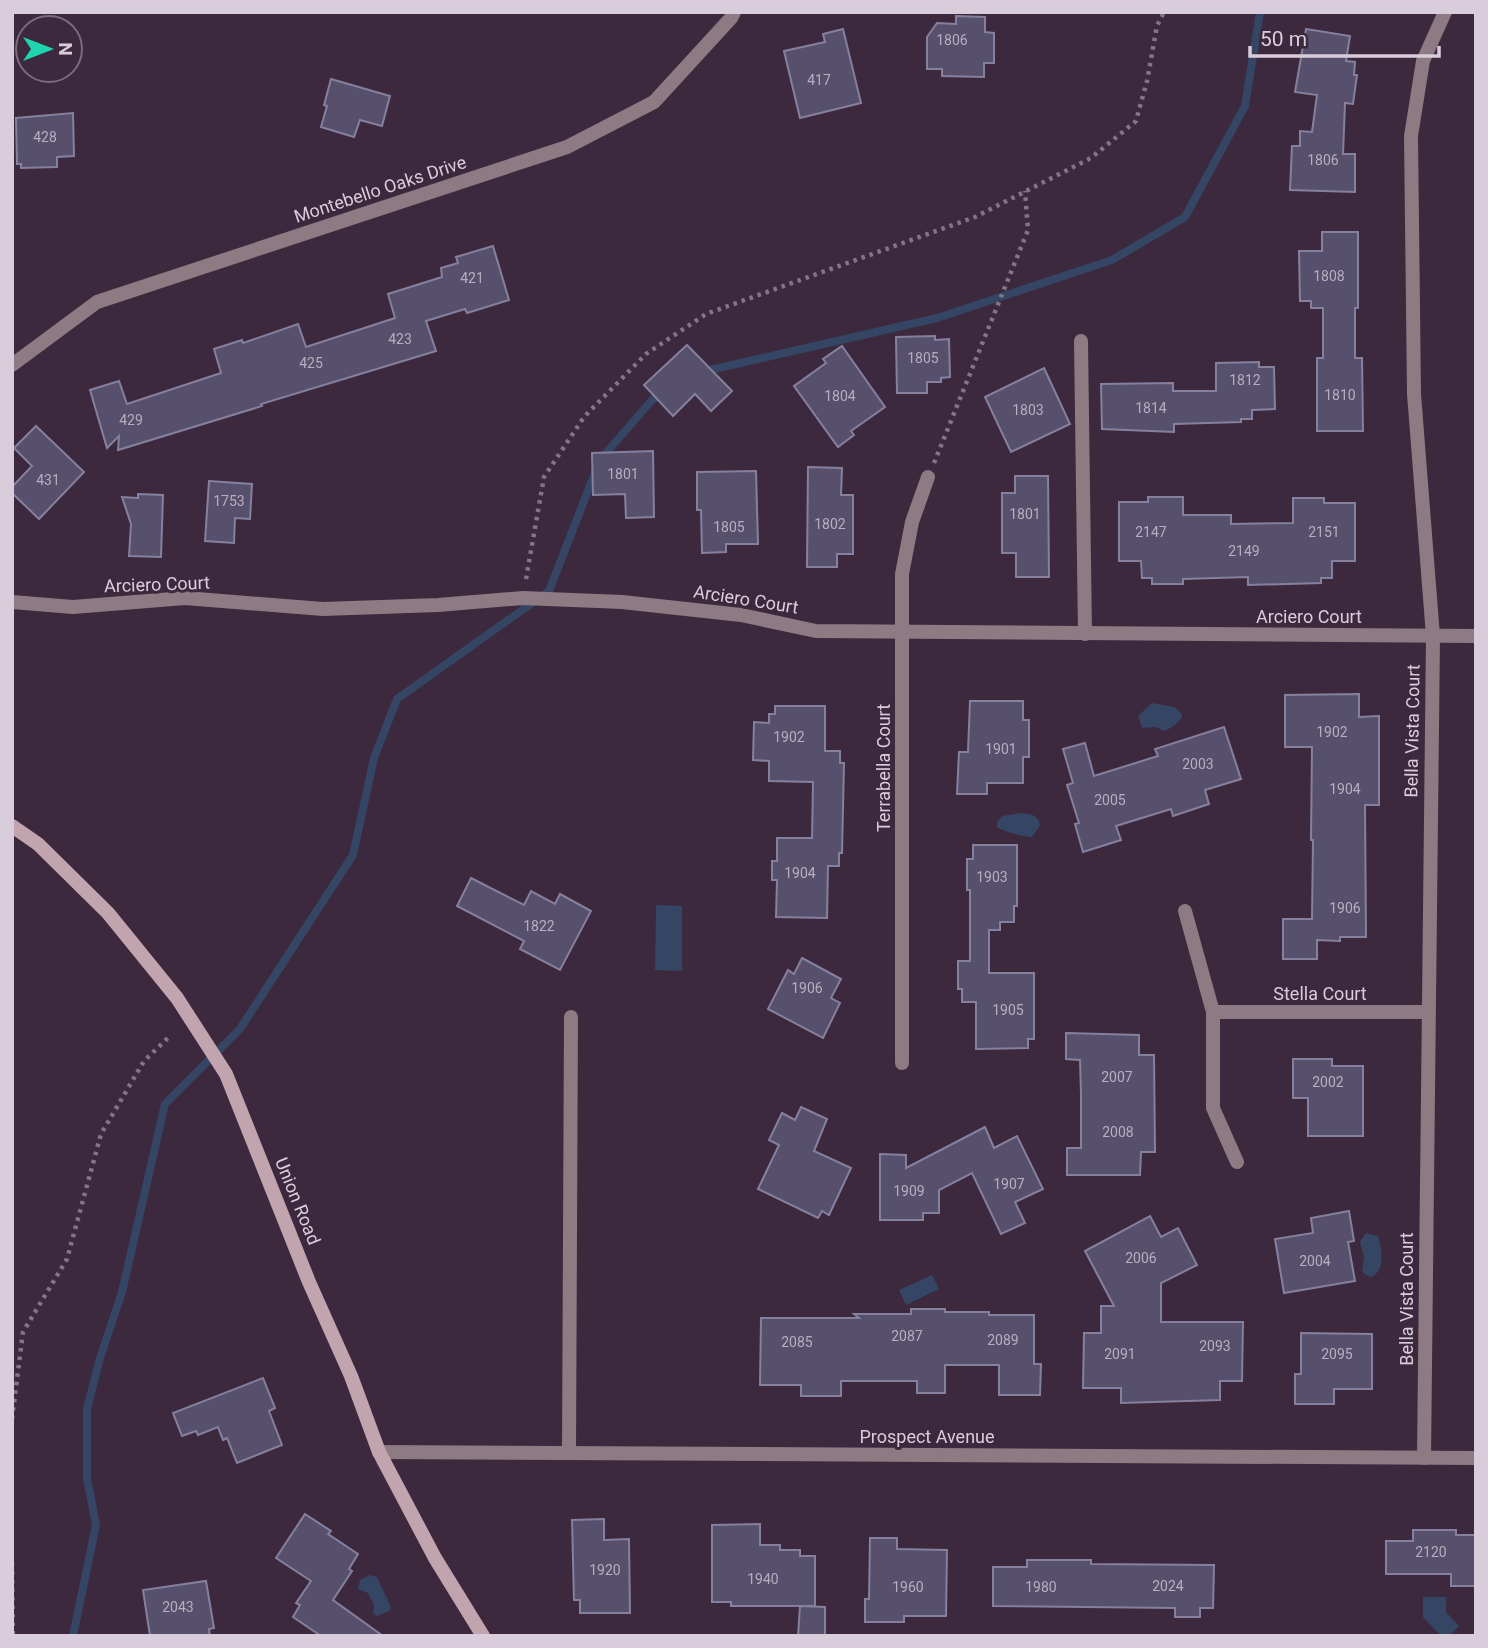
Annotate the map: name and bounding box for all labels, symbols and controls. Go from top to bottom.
north arrow [14,14,84,84]
scale bar [1250,14,1439,58]
text: 50 m [1260,27,1307,51]
house number: 1806 [936,32,968,48]
text: N [54,42,77,56]
house number: 417 [807,72,831,88]
house number: 428 [33,129,57,145]
street label: Montebello Oaks Drive [291,151,469,227]
house number: 1806 [1307,152,1339,168]
house number: 1808 [1313,268,1345,284]
house number: 421 [460,270,484,286]
house number: 423 [388,331,412,347]
house number: 1805 [907,350,939,366]
house number: 425 [299,355,323,371]
house number: 1812 [1229,372,1261,388]
house number: 1810 [1324,387,1356,403]
house number: 1804 [824,388,856,404]
house number: 1814 [1135,400,1167,416]
house number: 1803 [1012,402,1044,418]
house number: 429 [119,412,143,428]
house number: 1801 [607,466,639,482]
house number: 431 [36,472,60,488]
house number: 1753 [213,493,245,509]
house number: 1801 [1009,506,1041,522]
house number: 1802 [814,516,846,532]
house number: 1805 [713,519,745,535]
house number: 2147 [1135,524,1167,540]
house number: 2151 [1308,524,1340,540]
house number: 2149 [1228,543,1260,559]
street label: Arciero Court [104,572,210,596]
street label: Arciero Court [692,580,800,618]
street label: Arciero Court [1256,606,1362,627]
street label: Bella Vista Court [1400,664,1424,798]
street label: Terrabella Court [873,704,894,832]
house number: 1902 [1316,724,1348,740]
house number: 1902 [773,729,805,745]
house number: 1901 [985,741,1017,757]
house number: 2003 [1182,756,1214,772]
house number: 1904 [1329,781,1361,797]
house number: 2005 [1094,792,1126,808]
house number: 1904 [784,865,816,881]
house number: 1903 [976,869,1008,885]
house number: 1906 [1329,900,1361,916]
house number: 1822 [523,918,555,934]
house number: 1906 [791,980,823,996]
street label: Stella Court [1273,983,1367,1004]
house number: 1905 [992,1002,1024,1018]
house number: 2007 [1101,1069,1133,1085]
house number: 2002 [1312,1074,1344,1090]
house number: 2008 [1102,1124,1134,1140]
street label: Union Road [271,1154,325,1248]
house number: 1907 [993,1176,1025,1192]
house number: 1909 [893,1183,925,1199]
street label: Bella Vista Court [1396,1232,1417,1366]
house number: 2006 [1125,1250,1157,1266]
house number: 2004 [1299,1253,1331,1269]
house number: 2087 [891,1328,923,1344]
house number: 2089 [987,1332,1019,1348]
house number: 2085 [781,1334,813,1350]
house number: 2093 [1199,1338,1231,1354]
house number: 2091 [1104,1346,1136,1362]
house number: 2095 [1321,1346,1353,1362]
street label: Prospect Avenue [859,1426,995,1447]
house number: 2120 [1415,1544,1447,1560]
house number: 1920 [589,1562,621,1578]
house number: 1940 [747,1571,779,1587]
house number: 2024 [1152,1578,1184,1594]
house number: 1960 [892,1579,924,1595]
house number: 1980 [1025,1579,1057,1595]
house number: 2043 [162,1599,194,1615]

